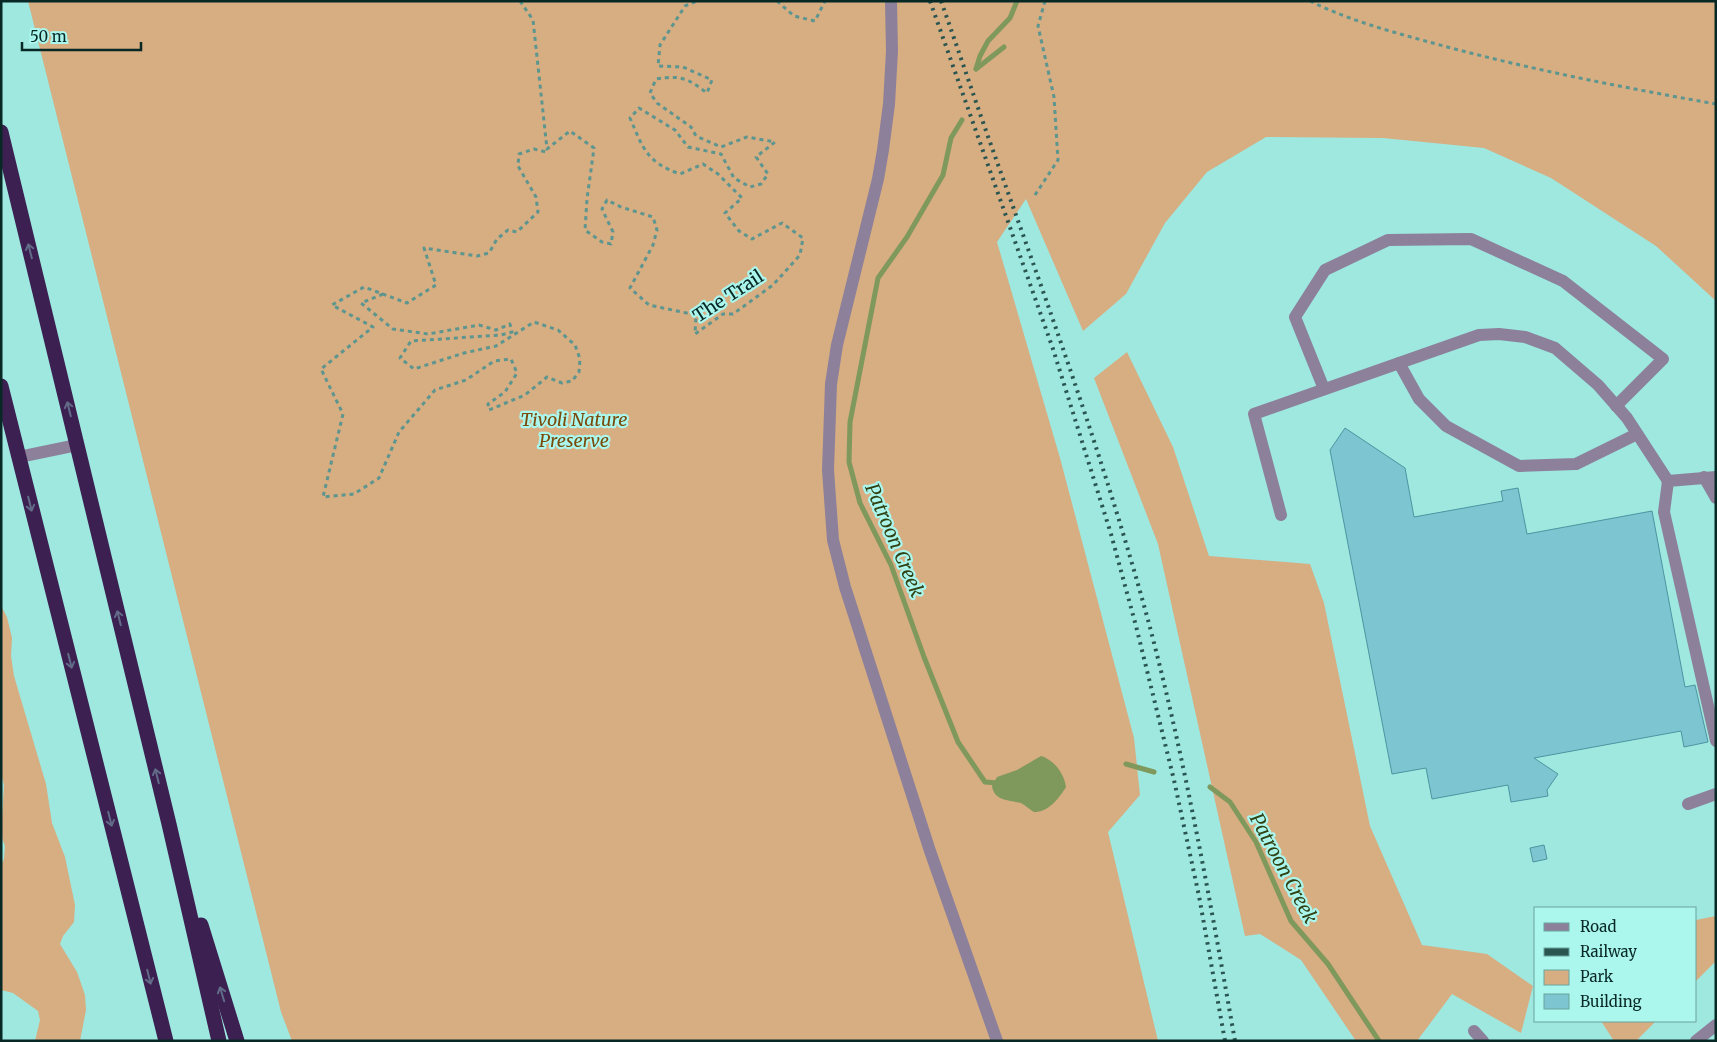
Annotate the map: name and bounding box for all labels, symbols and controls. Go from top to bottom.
scale bar [22,20,141,52]
text: 50 m [30,27,67,46]
one-way arrow [25,244,34,260]
street label: The Trail [688,264,768,327]
one-way arrow [64,402,73,418]
park label: Tivoli Nature Preserve [521,408,627,452]
water label: Patroon Creek [860,480,930,601]
one-way arrow [26,495,36,511]
one-way arrow [114,611,123,627]
one-way arrow [66,653,75,669]
one-way arrow [152,769,161,785]
water label: Patroon Creek [1245,809,1323,928]
one-way arrow [106,811,115,827]
legend [1534,907,1697,1022]
text: Road [1580,917,1616,936]
text: Railway [1580,942,1637,961]
text: Park [1580,967,1614,986]
one-way arrow [145,968,154,984]
one-way arrow [217,987,227,1003]
text: Building [1580,992,1642,1011]

